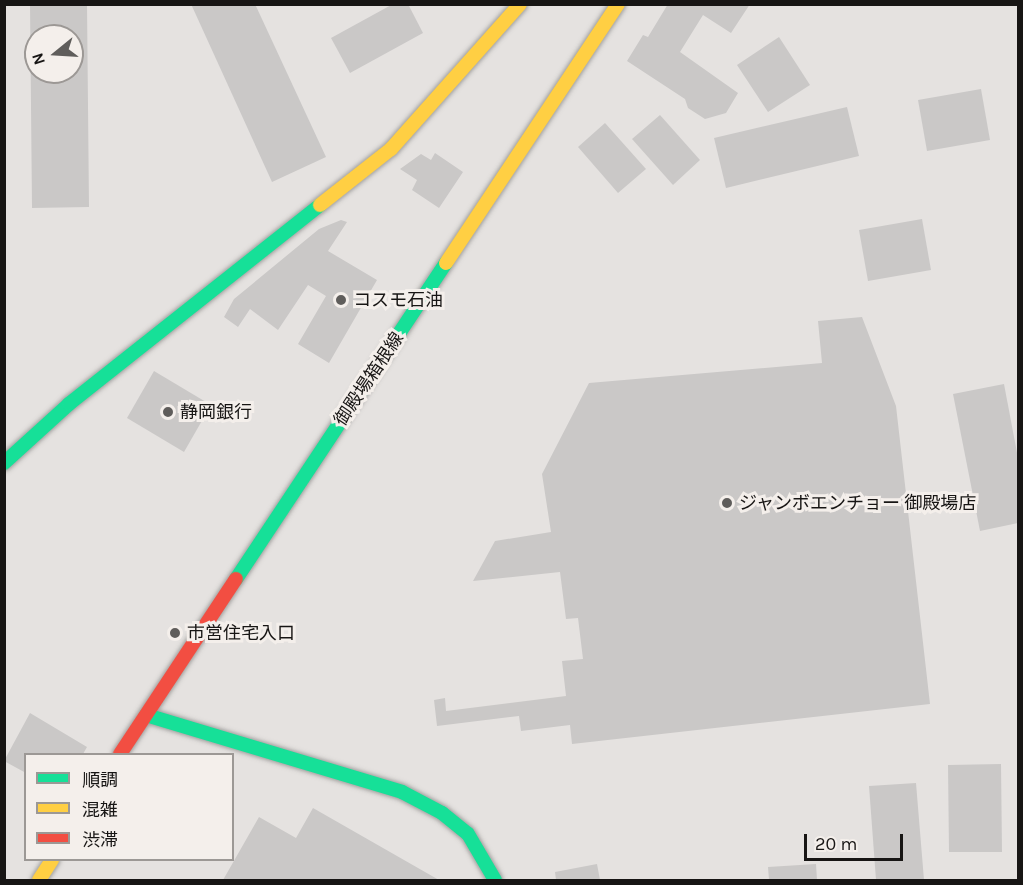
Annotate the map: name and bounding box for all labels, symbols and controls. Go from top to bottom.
north arrow [24,24,84,84]
text: N [28,51,49,68]
place label: コスモ石油 [353,289,443,311]
marker: コスモ石油 [334,293,348,307]
street label: 御殿場箱根線 [330,328,408,430]
place label: 静岡銀行 [180,401,252,423]
marker: 静岡銀行 [161,405,175,419]
place label: ジャンボエンチョー 御殿場店 [739,492,977,514]
marker: ジャンボエンチョー 御殿場店 [720,496,734,510]
place label: 市営住宅入口 [187,622,295,644]
marker: 市営住宅入口 [168,626,182,640]
legend [24,753,234,861]
text: 順調 [82,769,118,791]
text: 混雑 [82,799,118,821]
scale bar [807,822,906,860]
text: 渋滞 [82,829,118,851]
text: 20 m [815,833,857,855]

